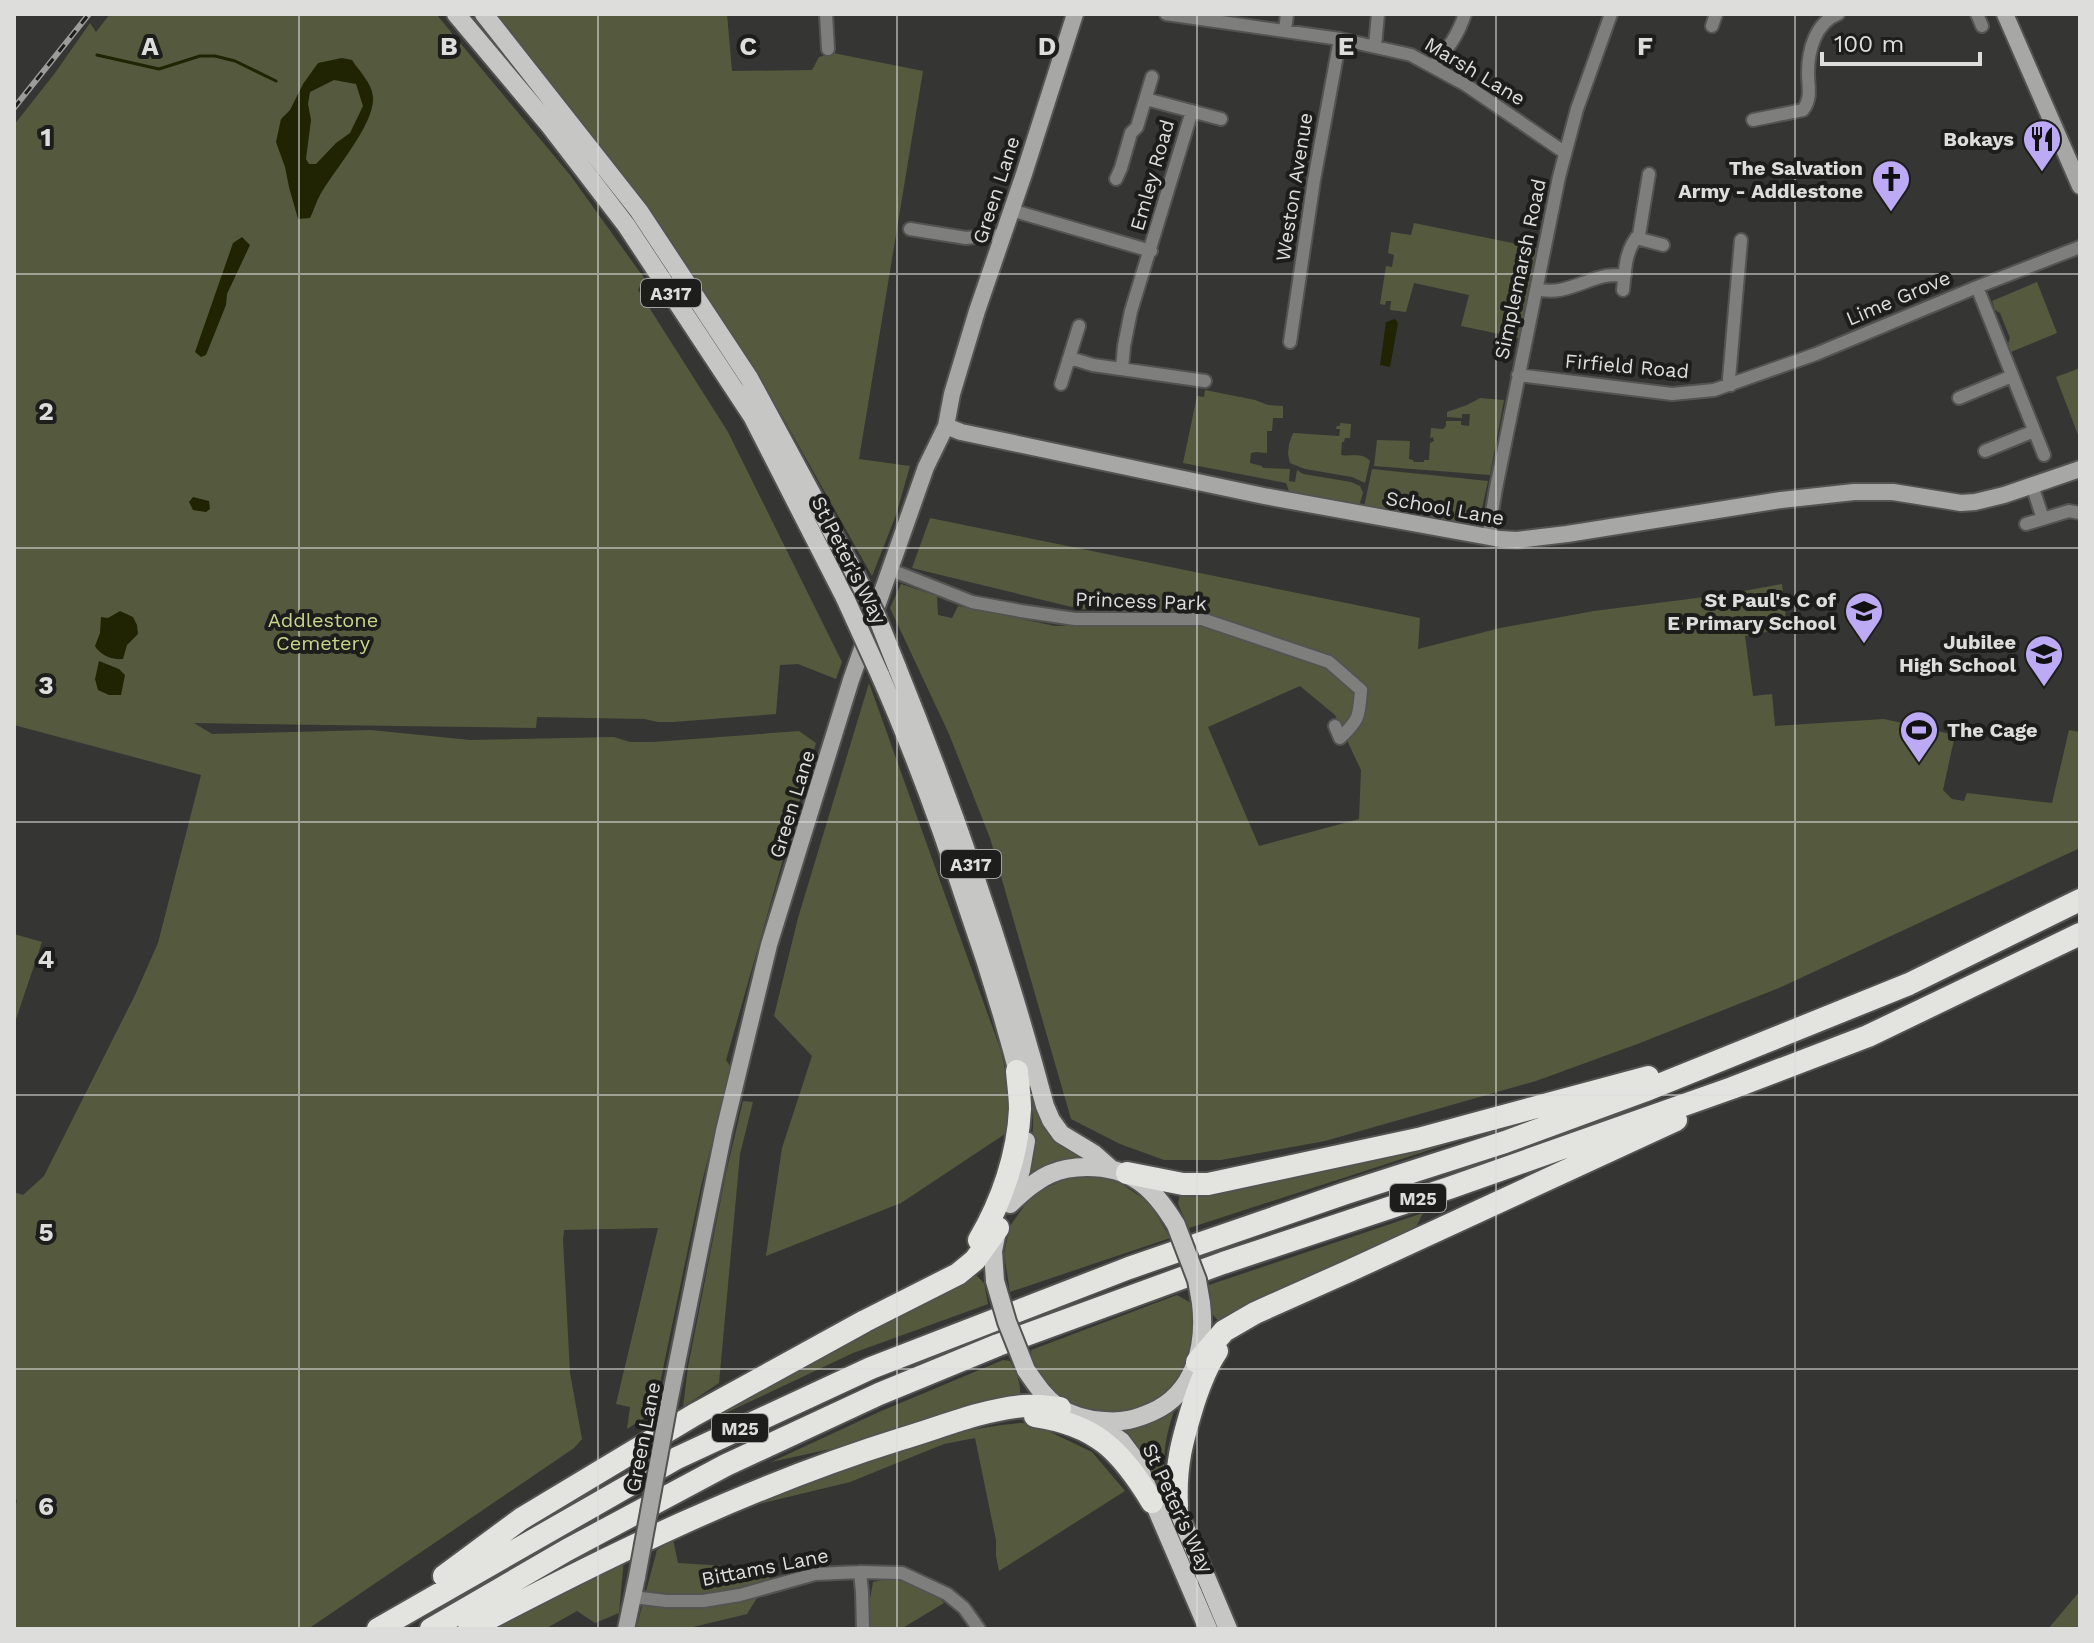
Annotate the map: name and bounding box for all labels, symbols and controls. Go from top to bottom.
scale bar [1822,16,1980,66]
text: 100 m [1834,30,1904,58]
text: A [141,31,159,61]
text: B [440,31,458,61]
text: C [739,31,757,61]
text: D [1038,31,1056,61]
text: E [1338,31,1354,61]
text: F [1637,31,1653,61]
street label: Marsh Lane [1420,32,1530,110]
street label: Weston Avenue [1270,111,1318,263]
street label: Emley Road [1125,117,1179,233]
restaurant icon: Bokays [2021,118,2063,173]
text: 1 [40,122,52,152]
place label: Bokays [1943,127,2014,151]
street label: Green Lane [967,133,1025,247]
place label: The Salvation Army - Addlestone [1678,156,1863,203]
church icon: The Salvation Army - Addlestone [1870,158,1912,213]
street label: Simplemarsh Road [1489,177,1551,361]
street label: Lime Grove [1842,265,1954,331]
road number: A317 [641,279,701,307]
street label: Firfield Road [1564,349,1690,383]
text: 2 [38,396,54,426]
street label: School Lane [1384,486,1506,530]
street label: St Peter's Way [806,492,892,628]
street label: Princess Park [1075,587,1207,615]
place label: St Paul's C of E Primary School [1667,588,1837,635]
school or university icon: St Paul's C of E Primary School [1843,590,1885,645]
park label: Addlestone Cemetery [268,608,378,655]
place label: Jubilee High School [1899,630,2016,677]
school or university icon: Jubilee High School [2023,633,2065,688]
text: 3 [38,670,54,700]
sports icon: The Cage [1898,709,1940,764]
place label: The Cage [1947,718,2038,742]
street label: Green Lane [764,747,820,861]
road number: A317 [941,850,1001,878]
text: 4 [38,944,55,974]
road number: M25 [1390,1184,1446,1212]
text: 5 [38,1217,54,1247]
street label: Green Lane [621,1380,665,1494]
road number: M25 [712,1414,768,1442]
street label: St Peter's Way [1138,1439,1219,1577]
text: 6 [38,1491,54,1521]
street label: Bittams Lane [699,1543,831,1591]

